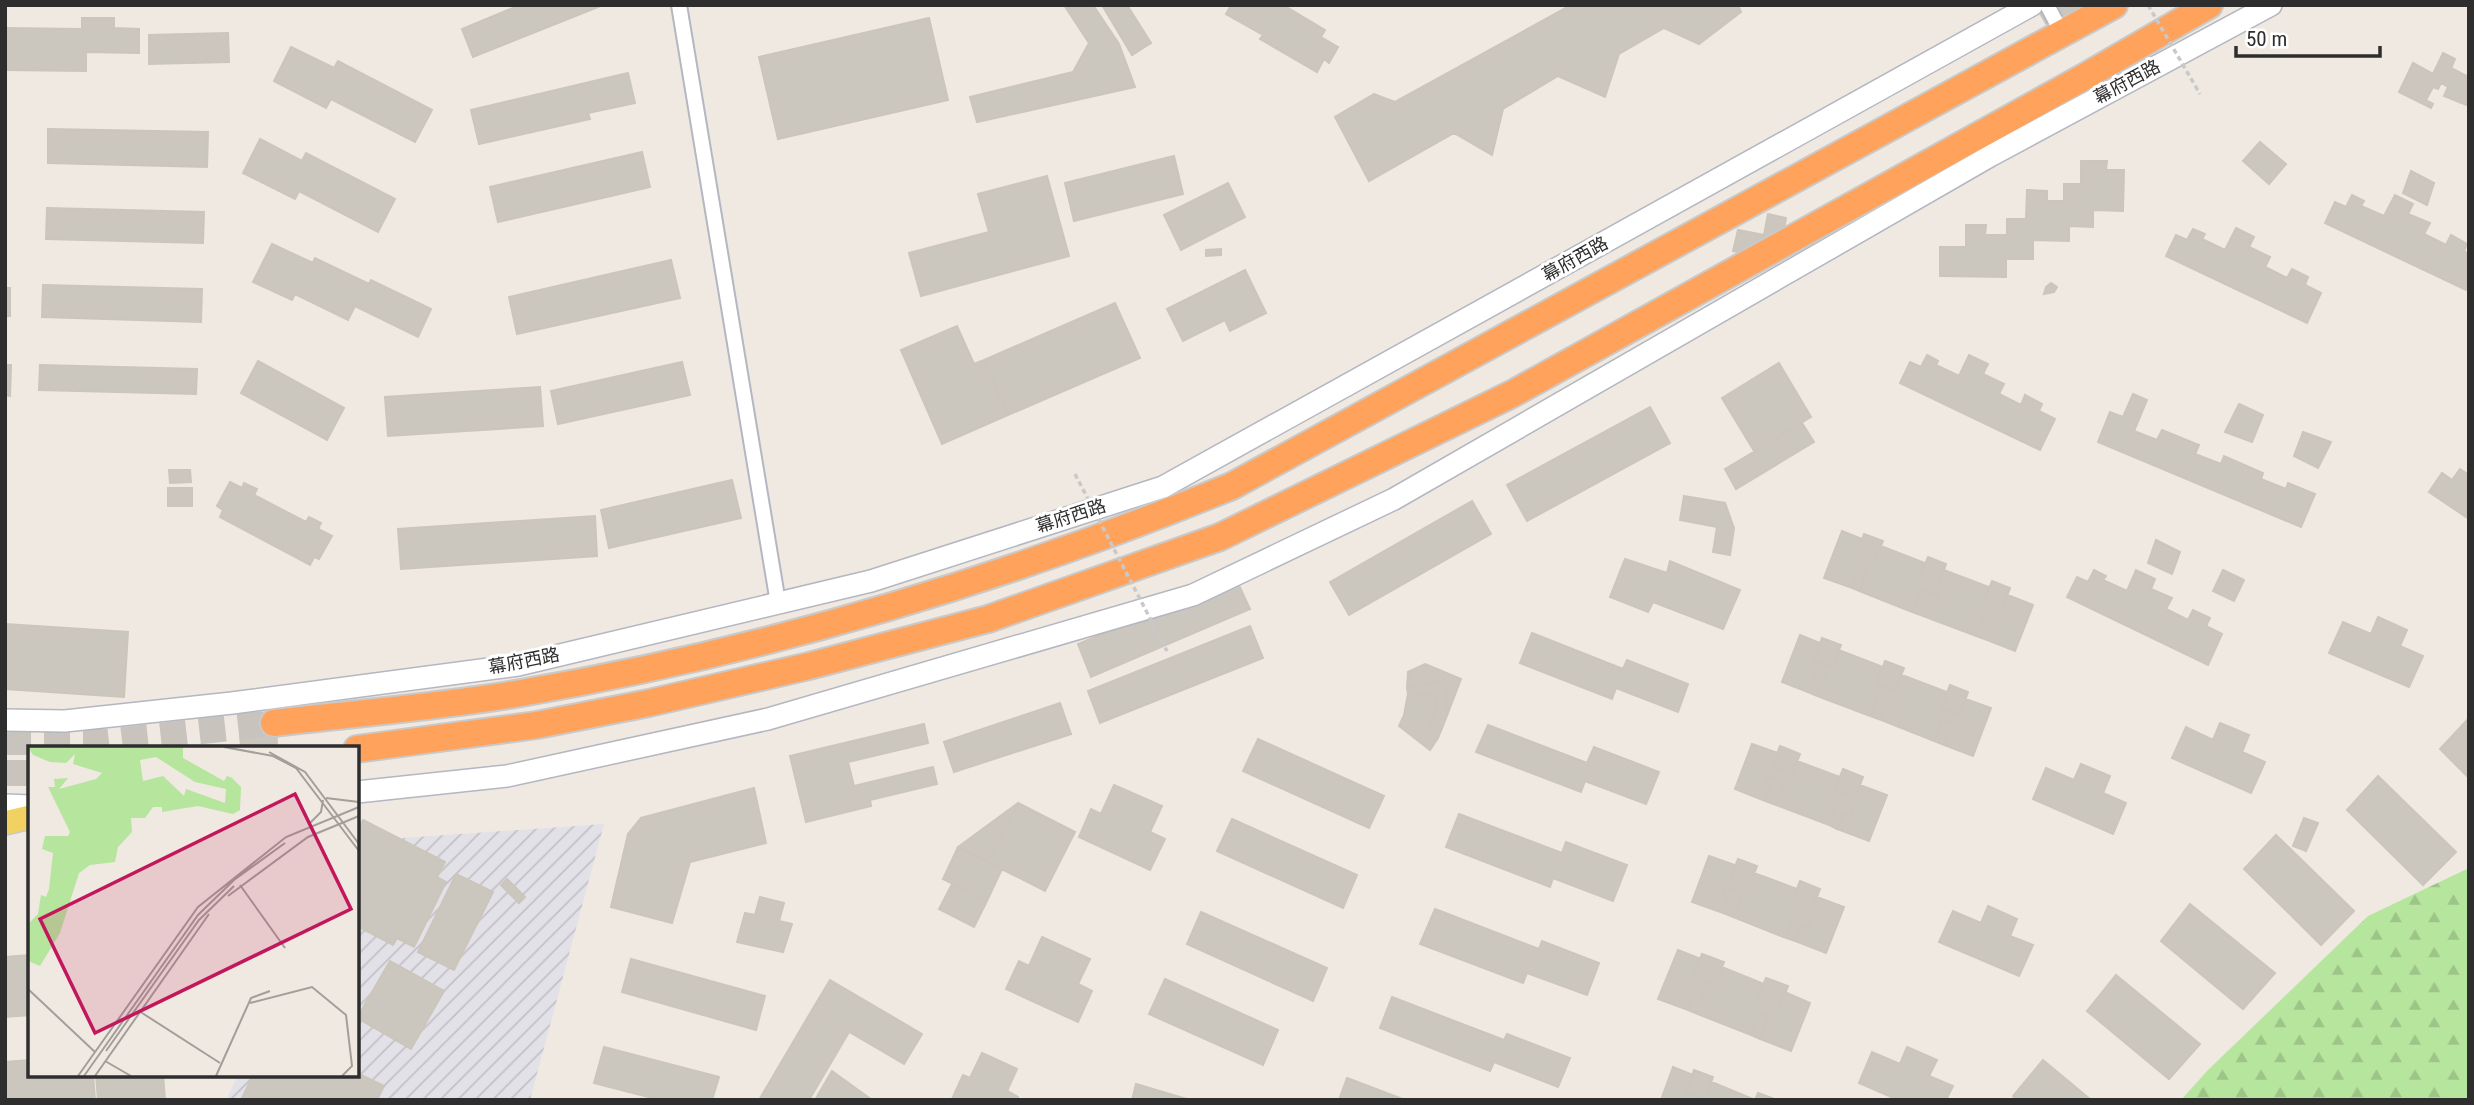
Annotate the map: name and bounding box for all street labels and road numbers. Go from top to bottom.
street label: 幕府西路 [2090,55,2163,108]
street label: 幕府西路 [1538,232,1611,285]
street label: 幕府西路 [1033,494,1108,537]
street label: 幕府西路 [487,643,561,678]

